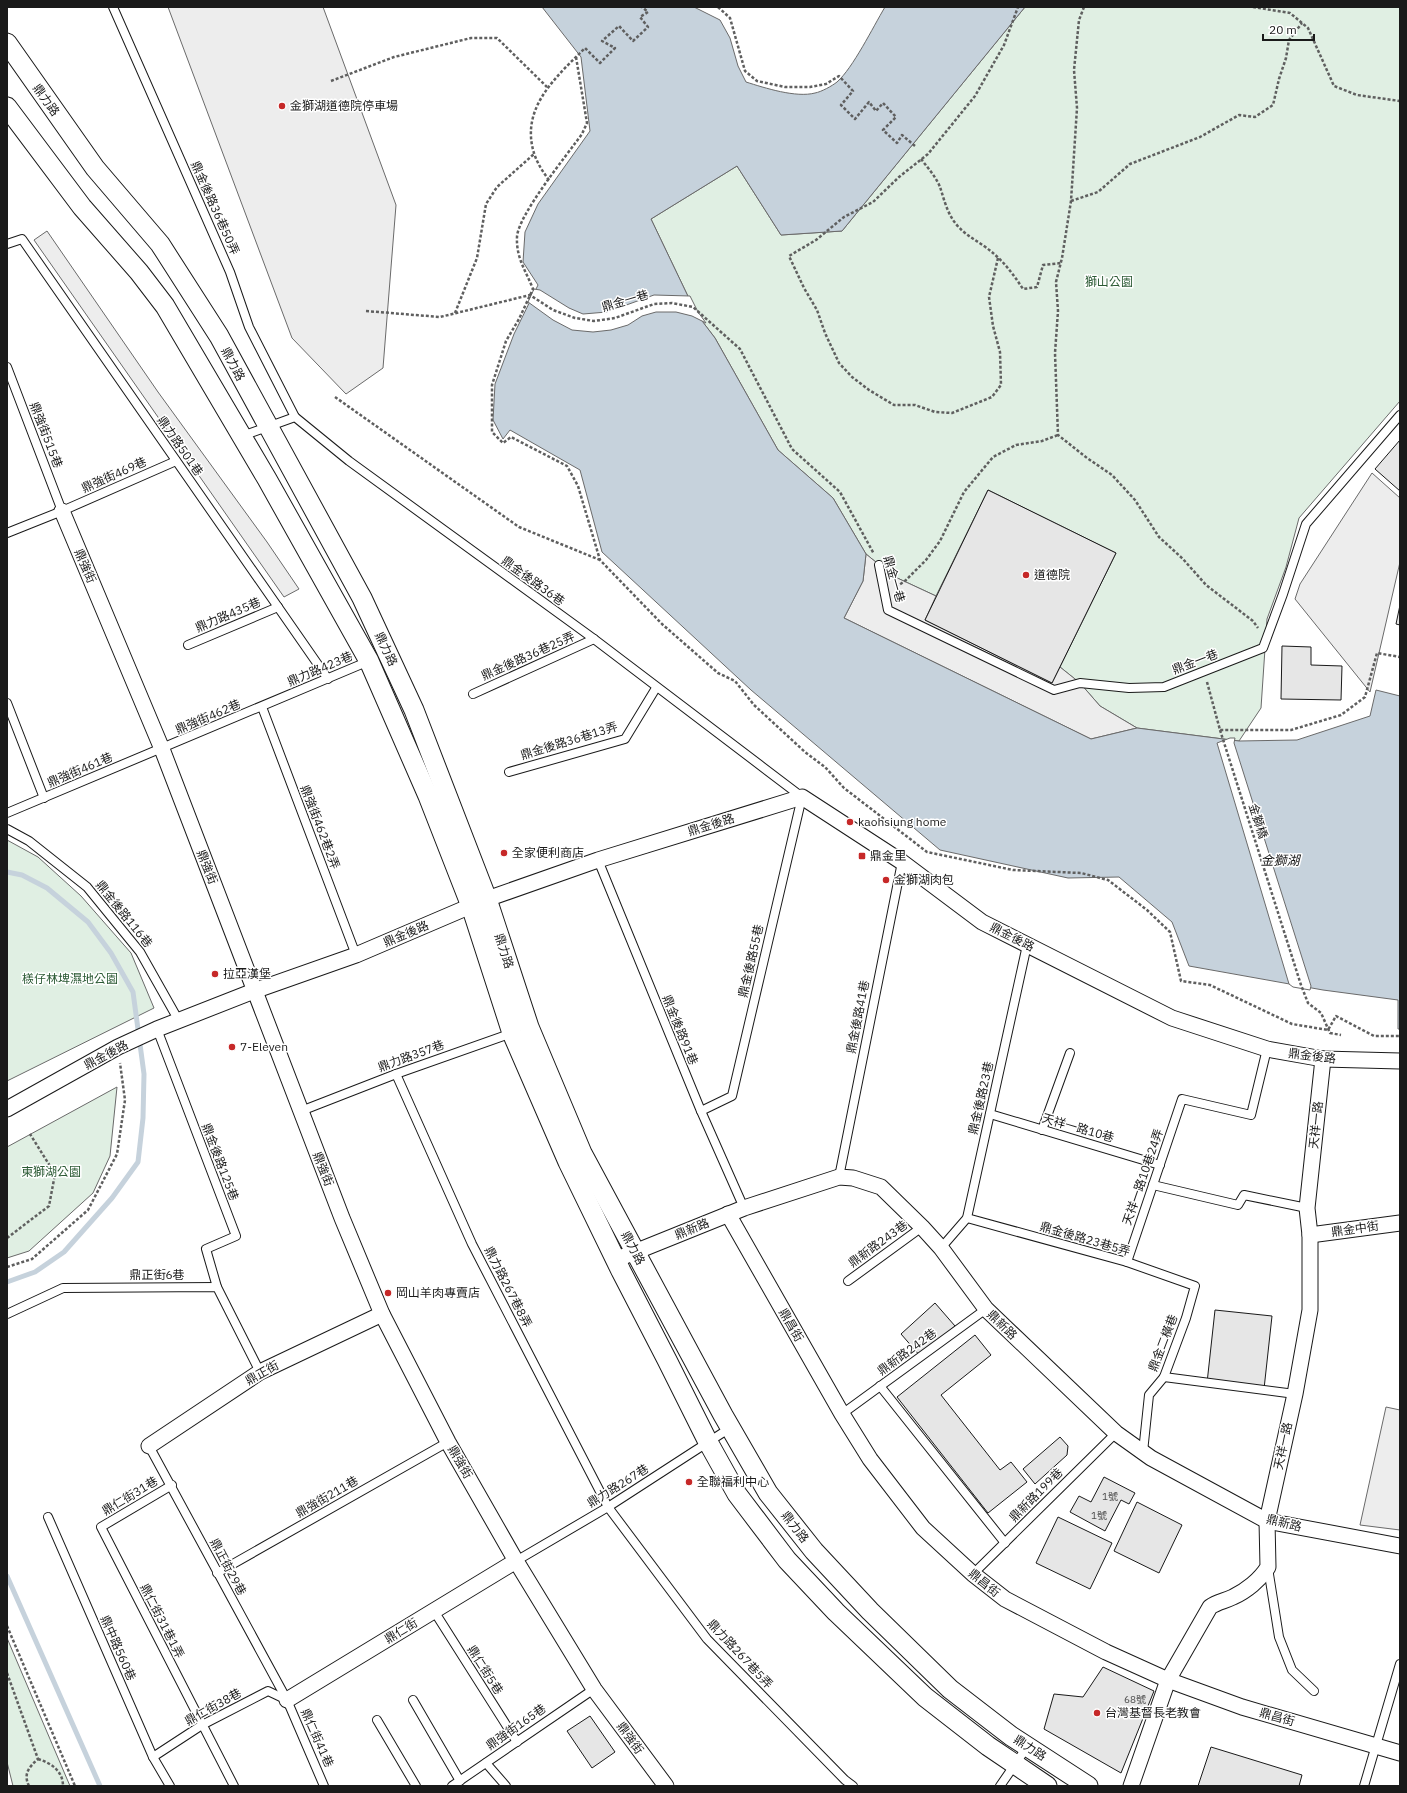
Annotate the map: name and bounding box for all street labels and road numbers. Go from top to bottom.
street label: 鼎力路 [30,81,63,119]
street label: 鼎金後路36巷50弄 [188,159,243,257]
street label: 鼎金一巷 [600,287,650,314]
street label: 鼎力路 [218,344,249,383]
street label: 鼎強街515巷 [27,400,66,470]
street label: 鼎力路501巷 [154,413,207,479]
street label: 鼎強街469巷 [79,454,149,496]
street label: 鼎強街 [72,546,99,585]
street label: 鼎金後路36巷 [499,553,568,609]
street label: 鼎金一巷 [881,554,908,604]
street label: 鼎力路435巷 [193,594,263,635]
street label: 鼎金後路36巷25弄 [479,628,577,683]
street label: 鼎力路 [372,629,401,668]
street label: 鼎金一巷 [1170,646,1220,677]
street label: 鼎力路423巷 [285,648,355,689]
street label: 鼎強街462巷 [173,696,243,737]
street label: 鼎金後路36巷13弄 [518,719,619,762]
street label: 鼎強街461巷 [45,749,115,790]
street label: 鼎強街462巷2弄 [298,783,343,871]
street label: 金獅橋 [1246,801,1271,840]
street label: 鼎金後路 [686,810,736,839]
street label: 鼎強街 [194,847,221,886]
street label: 鼎金後路116巷 [93,877,156,950]
street label: 鼎金後路 [381,917,431,950]
street label: 鼎金後路 [987,919,1037,954]
street label: 鼎金後路55巷 [735,923,766,999]
street label: 鼎力路 [492,931,517,970]
street label: 鼎金後路41巷 [843,979,872,1055]
street label: 鼎金後路91巷 [660,993,701,1067]
street label: 鼎金後路 [81,1037,130,1072]
street label: 鼎力路357巷 [376,1037,446,1074]
street label: 鼎金後路 [1287,1045,1337,1066]
street label: 鼎金後路23巷 [965,1060,996,1136]
street label: 天祥一路 [1306,1100,1325,1150]
street label: 天祥一路10巷 [1040,1110,1116,1145]
street label: 鼎金後路125巷 [199,1121,242,1203]
street label: 天祥一路10巷24弄 [1119,1127,1166,1227]
street label: 鼎強街 [310,1149,337,1188]
street label: 鼎新路 [672,1215,711,1242]
street label: 鼎新路243巷 [845,1217,910,1270]
street label: 鼎金後路23巷5弄 [1038,1218,1132,1259]
street label: 鼎金中街 [1330,1218,1380,1239]
street label: 鼎力路 [618,1228,649,1267]
street label: 鼎力路267巷8弄 [482,1244,535,1330]
street label: 鼎正街6巷 [129,1267,185,1282]
street label: 鼎昌街 [776,1305,807,1344]
street label: 鼎新路 [984,1307,1021,1343]
street label: 鼎金二橫巷 [1145,1312,1180,1374]
street label: 鼎新路242巷 [874,1325,939,1378]
street label: 鼎正街 [242,1357,281,1388]
street label: 天祥一路 [1270,1421,1295,1471]
street label: 鼎強街 [445,1442,476,1481]
street label: 鼎力路267巷 [584,1461,651,1510]
street label: 鼎新路199巷 [1006,1465,1066,1525]
street label: 鼎仁街31巷 [99,1473,160,1518]
street label: 鼎強街211巷 [293,1473,361,1520]
street label: 鼎力路 [778,1508,812,1545]
street label: 鼎新路 [1265,1511,1303,1534]
street label: 鼎正街29巷 [207,1536,250,1598]
street label: 鼎昌街 [966,1565,1003,1600]
street label: 鼎仁街31巷1弄 [137,1581,188,1661]
street label: 鼎中路560巷 [97,1613,139,1683]
street label: 鼎仁街 [381,1615,420,1646]
street label: 鼎力路267巷5弄 [705,1616,776,1691]
street label: 鼎仁街5巷 [464,1642,506,1697]
street label: 鼎仁街38巷 [182,1685,244,1728]
street label: 鼎強街165巷 [483,1700,549,1753]
street label: 鼎昌街 [1258,1704,1297,1729]
street label: 鼎仁街41巷 [298,1706,337,1769]
street label: 鼎強街 [614,1719,647,1757]
street label: 鼎力路 [1011,1731,1049,1764]

